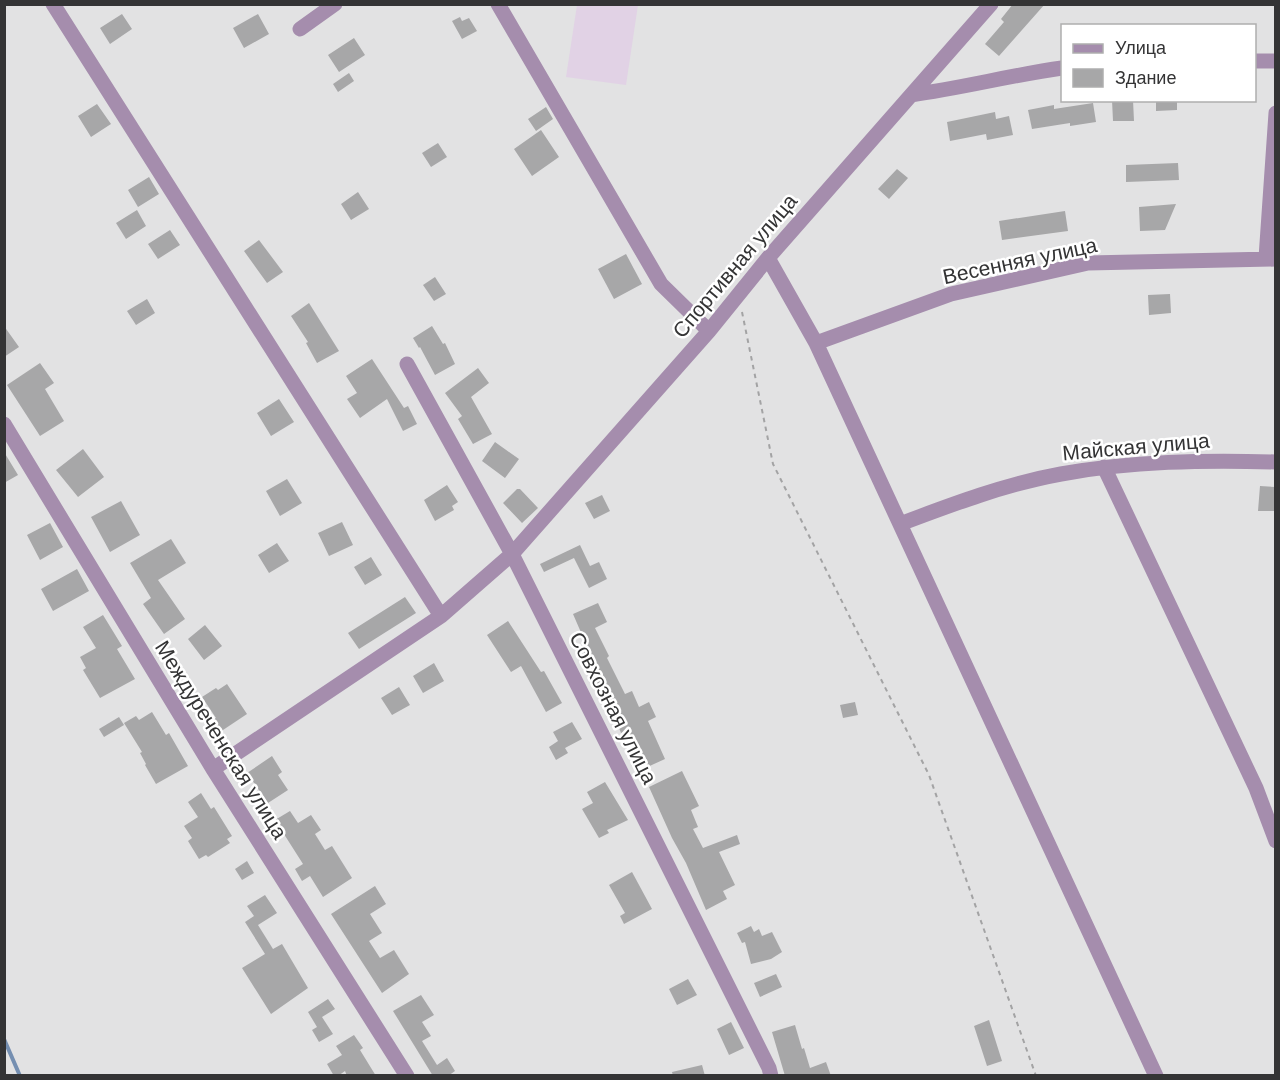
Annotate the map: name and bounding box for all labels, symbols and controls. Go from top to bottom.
legend [1061,24,1256,102]
text: Улица [1115,36,1167,60]
text: Здание [1115,66,1176,90]
street label: Спортивная улица [666,188,804,344]
street label: Весенняя улица [940,231,1100,291]
street label: Майская улица [1061,427,1211,467]
street label: Совхозная улица [563,627,664,789]
street label: Междуреченская улица [148,635,294,845]

